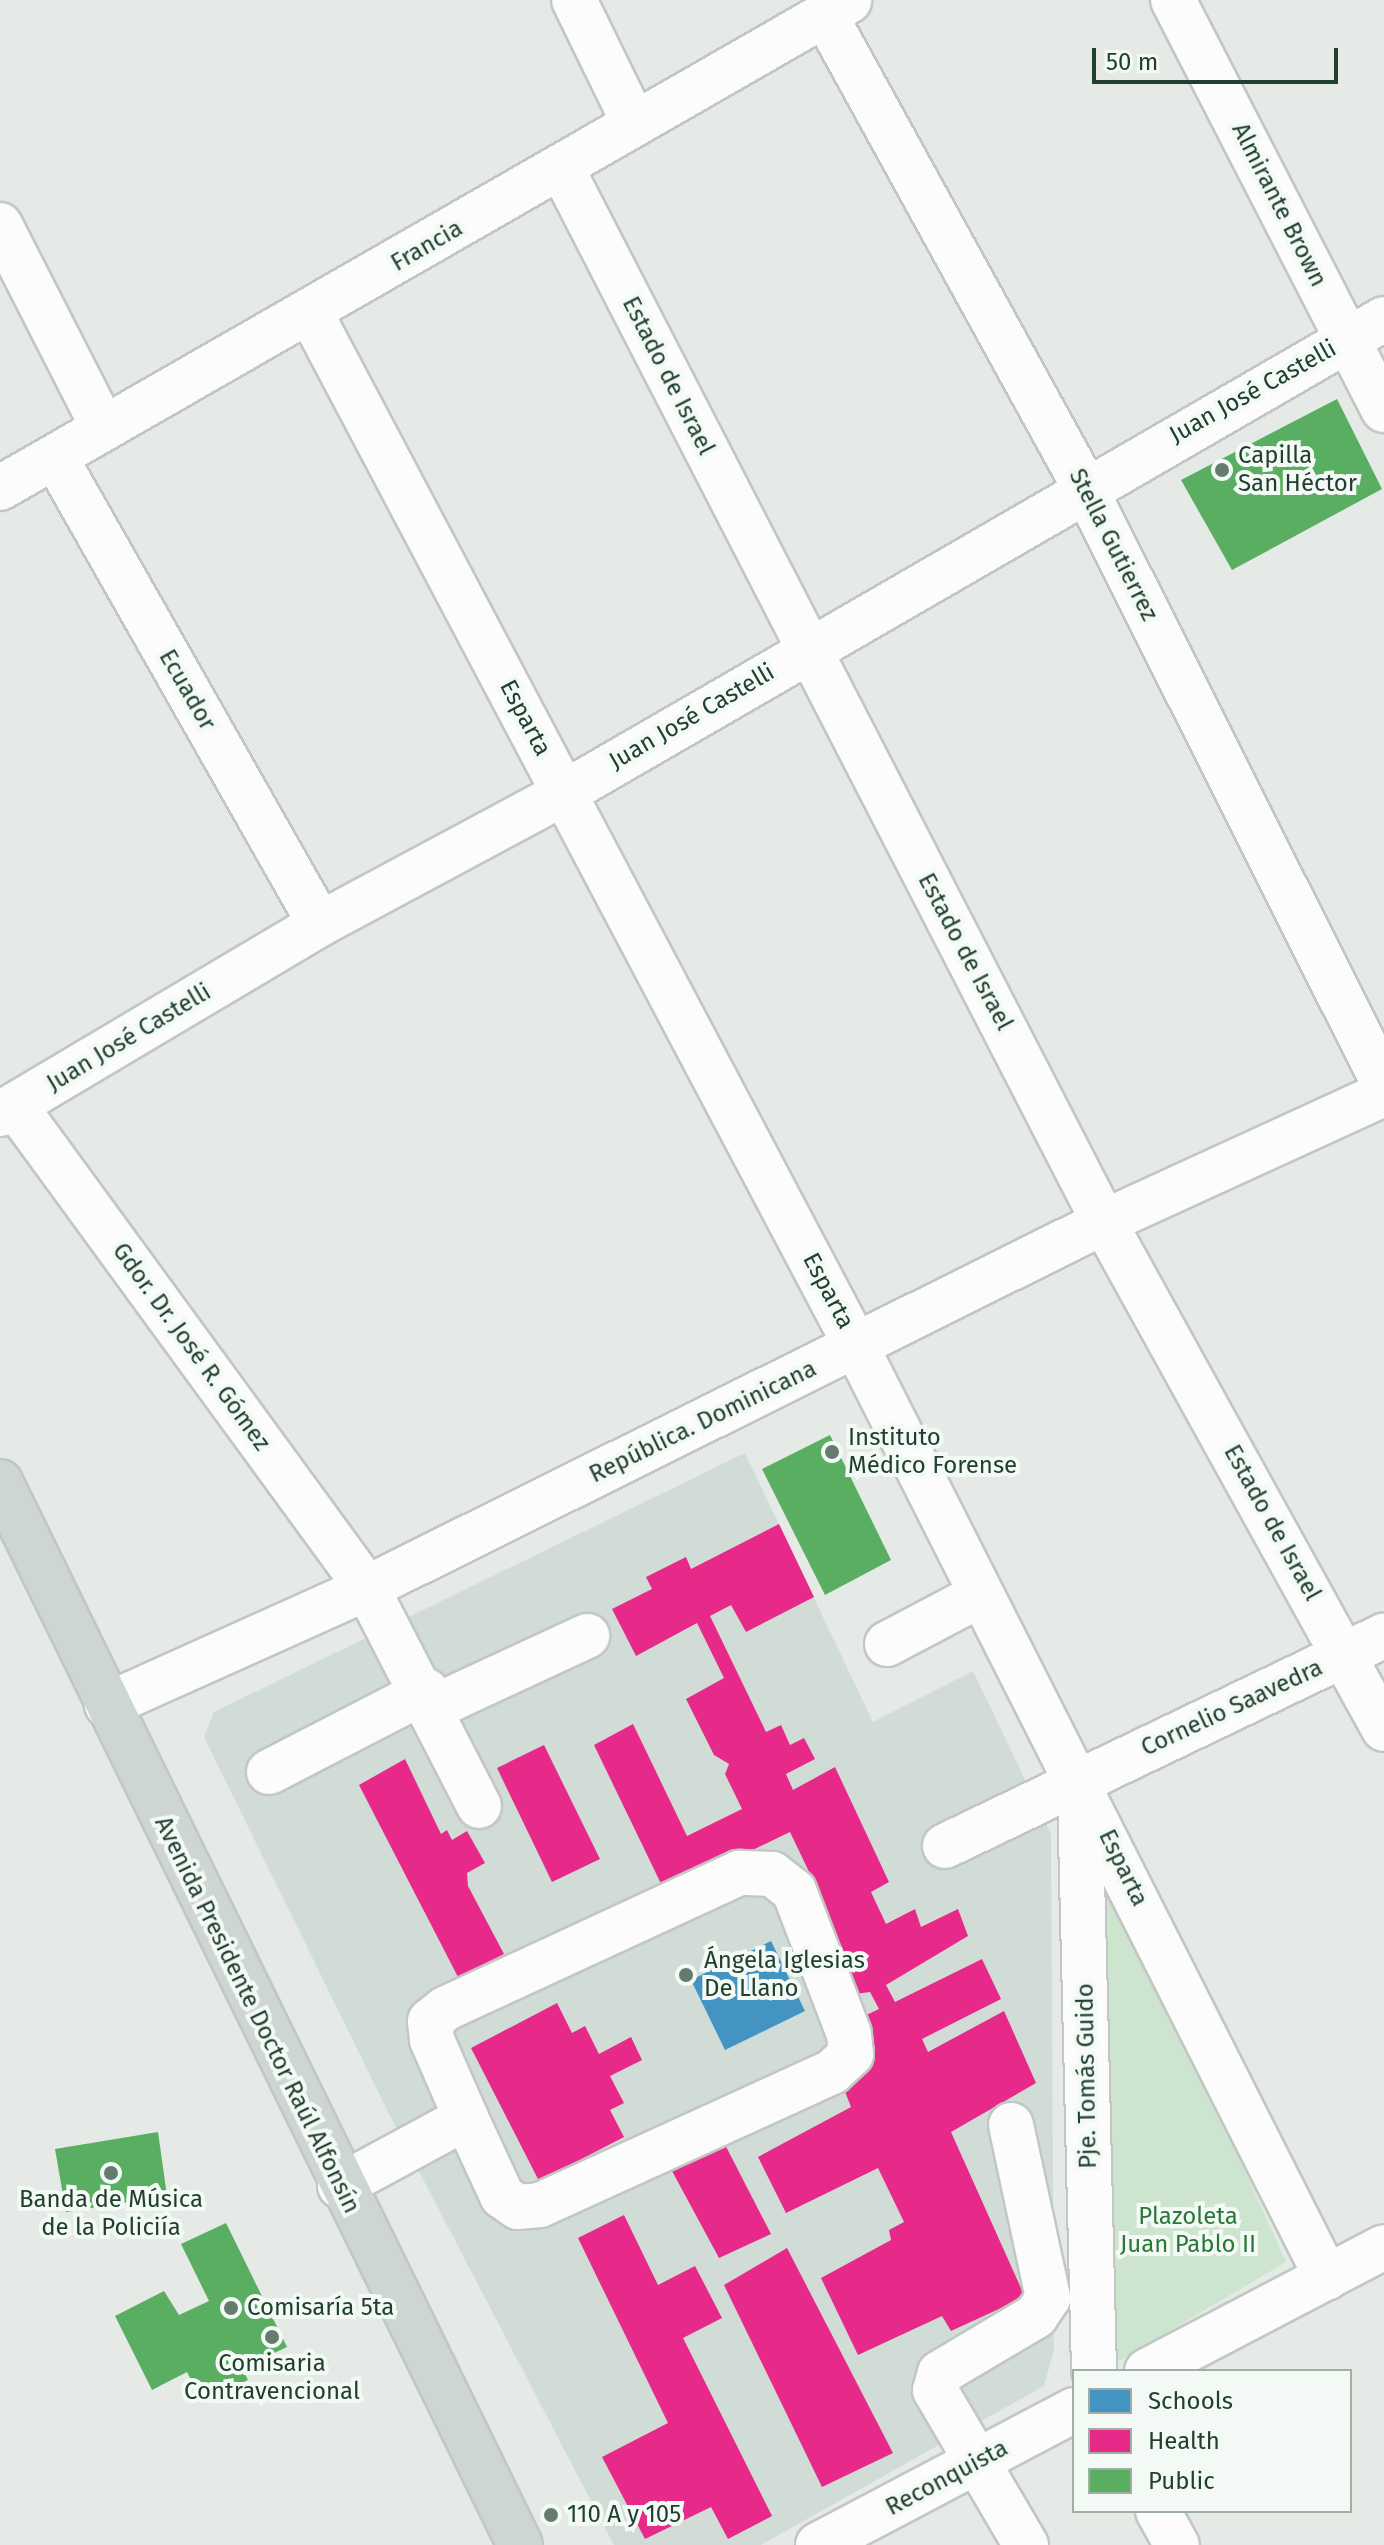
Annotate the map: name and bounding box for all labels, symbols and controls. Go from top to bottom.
scale bar [1096,32,1342,82]
text: 50 m [1106,48,1158,76]
street label: Almirante Brown [1225,118,1333,292]
street label: Francia [386,214,468,278]
street label: Estado de Israel [616,292,720,460]
street label: Juan José Castelli [1165,334,1341,450]
place label: Capilla San Héctor [1238,442,1357,498]
marker: Capilla San Héctor [1213,461,1231,479]
street label: Stella Gutierrez [1062,464,1164,626]
street label: Ecuador [152,645,222,735]
street label: Juan José Castelli [604,658,780,776]
street label: Esparta [493,675,557,761]
street label: Estado de Israel [911,868,1019,1036]
street label: Juan José Castelli [42,978,216,1098]
street label: Gdor. Dr. José R. Gómez [106,1238,276,1456]
street label: Esparta [796,1248,860,1334]
street label: República. Dominicana [585,1354,821,1490]
place label: Instituto Médico Forense [848,1424,1017,1480]
street label: Estado de Israel [1217,1440,1327,1606]
marker: Instituto Médico Forense [823,1443,841,1461]
street label: Cornelio Saavedra [1137,1653,1327,1763]
street label: Avenida Presidente Doctor Raúl Alfonsín [148,1812,366,2218]
street label: Esparta [1092,1825,1154,1911]
place label: Ángela Iglesias De Llano [704,1947,865,2003]
marker: Ángela Iglesias De Llano [675,1964,697,1986]
street label: Pje. Tomás Guido [1071,1983,1103,2169]
marker: Banda de Música de la Policiía [102,2164,120,2182]
place label: Banda de Música de la Policiía [19,2186,203,2242]
park label: Plazoleta Juan Pablo II [1120,2203,1256,2259]
place label: Comisaría 5ta [247,2294,394,2322]
marker: Comisaría 5ta [222,2299,240,2317]
marker: Comisaria Contravencional [263,2328,281,2346]
place label: Comisaria Contravencional [184,2350,360,2406]
legend [1072,2369,1352,2513]
text: Schools [1148,2387,1233,2415]
text: Health [1148,2427,1220,2455]
street label: Reconquista [881,2434,1013,2522]
text: Public [1148,2467,1215,2495]
place label: 110 A y 105 [567,2501,681,2529]
marker: 110 A y 105 [542,2506,560,2524]

